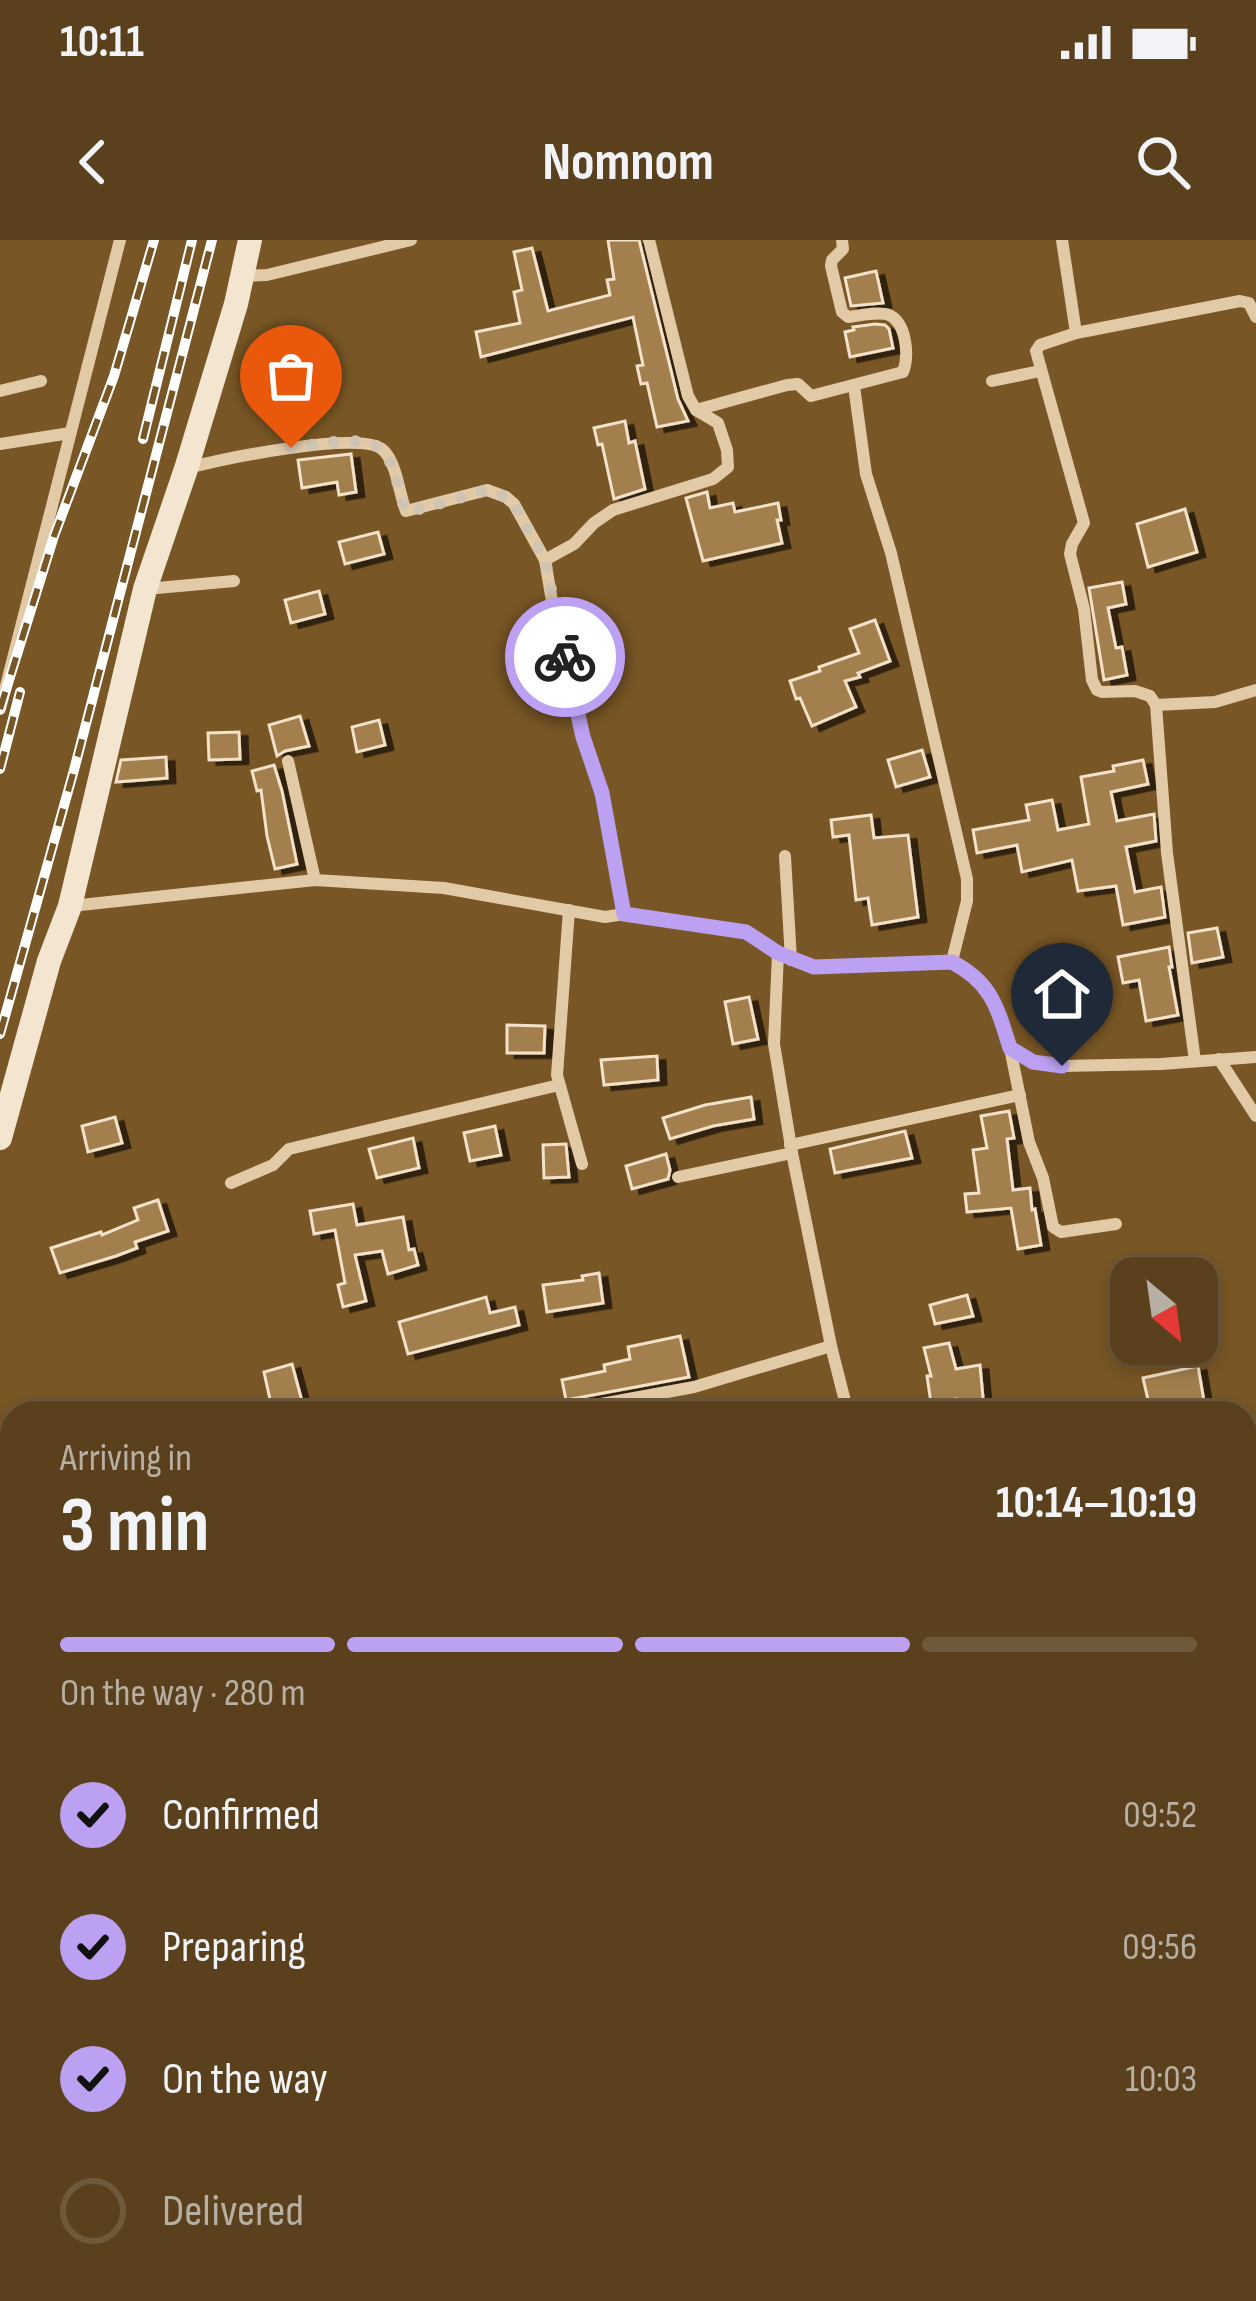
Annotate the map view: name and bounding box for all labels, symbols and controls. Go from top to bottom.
text: 10:11 [60,15,144,70]
icon: back [60,129,126,195]
icon: search [1130,129,1196,195]
text: Nomnom [542,130,714,195]
pin [240,325,342,448]
icon: bag [258,343,324,409]
courier [505,597,625,717]
icon: bike [532,624,598,690]
pin [1011,943,1113,1066]
icon: home [1029,961,1095,1027]
north arrow [1110,1257,1218,1365]
map controls [1110,1257,1218,1365]
text: Arriving in [60,1435,192,1482]
text: 10:14–10:19 [996,1476,1197,1531]
text: 3 min [60,1480,209,1573]
text: On the way · 280 m [60,1670,305,1717]
icon: check [60,1782,126,1848]
text: Confirmed [162,1788,320,1843]
text: 09:52 [1123,1792,1197,1839]
icon: check [60,1914,126,1980]
text: Preparing [162,1920,306,1975]
text: 09:56 [1122,1924,1197,1971]
icon: check [60,2046,126,2112]
text: On the way [162,2052,328,2107]
text: 10:03 [1125,2056,1197,2103]
text: Delivered [162,2184,304,2239]

